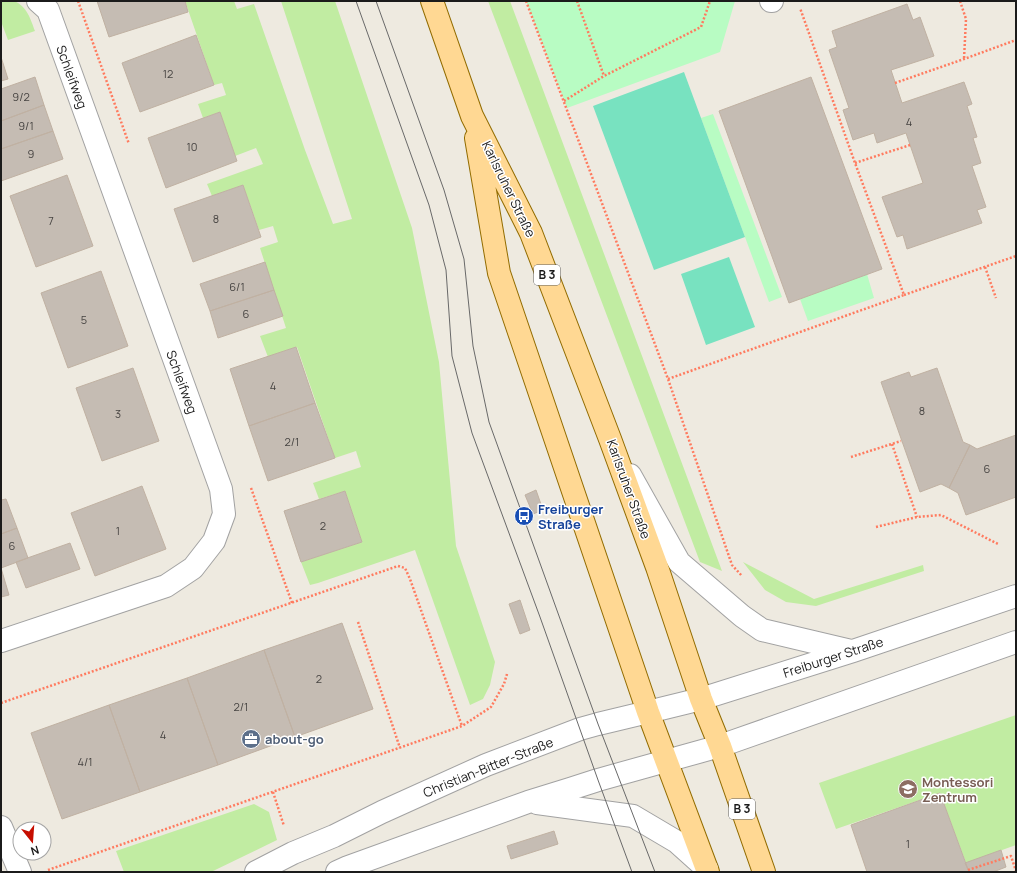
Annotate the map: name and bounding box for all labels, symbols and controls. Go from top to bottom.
street label: Schleifweg [52,43,92,111]
house number: 12 [163,66,173,81]
house number: 9/2 [12,89,30,104]
house number: 4 [906,114,912,129]
house number: 9/1 [18,118,34,133]
street label: Karlsruher Straße [478,138,540,240]
house number: 10 [186,139,198,154]
house number: 9 [28,146,35,161]
house number: 8 [213,211,219,226]
house number: 7 [48,213,54,228]
road number: B 3 [534,265,560,285]
house number: 6/1 [229,279,245,294]
house number: 6 [243,306,250,321]
house number: 5 [81,312,87,327]
street label: Schleifweg [162,348,202,416]
house number: 4 [270,378,276,393]
house number: 8 [919,403,925,418]
house number: 3 [115,406,121,421]
house number: 2/1 [285,434,299,449]
street label: Karlsruher Straße [603,437,656,542]
house number: 6 [984,461,991,476]
place label: Freiburger Straße [538,500,603,533]
bus stop icon: Freiburger Straße [513,505,535,527]
house number: 2 [320,518,326,533]
house number: 1 [116,523,120,538]
house number: 6 [9,538,16,553]
street label: Freiburger Straße [781,632,886,682]
house number: 2 [316,671,322,686]
house number: 2/1 [234,699,248,714]
house number: 4 [160,727,166,742]
office icon: about-go [240,728,262,750]
place label: about-go [265,730,324,748]
street label: Christian-Bitter-Straße [420,732,556,801]
house number: 4/1 [77,754,93,769]
place label: Montessori Zentrum [922,773,993,806]
school or university icon: Montessori Zentrum [897,778,919,800]
road number: B 3 [729,799,755,819]
north arrow [12,821,52,861]
house number: 1 [906,836,910,851]
text: N [29,843,41,859]

